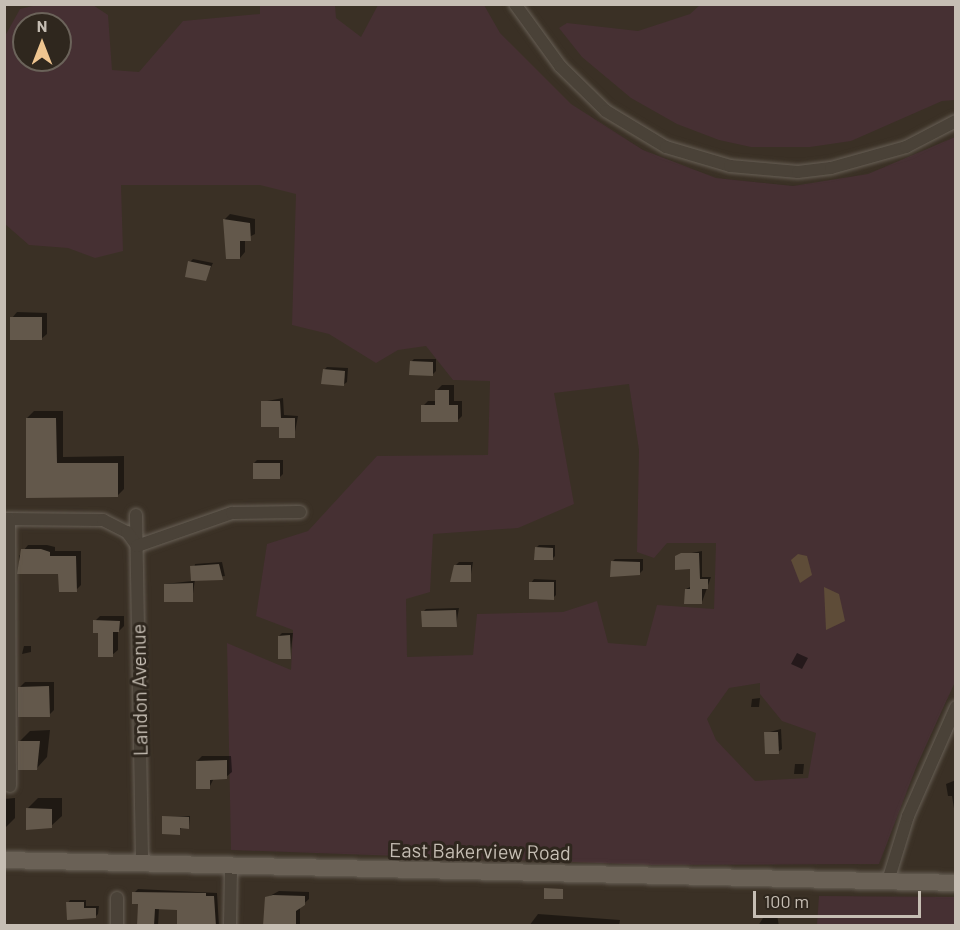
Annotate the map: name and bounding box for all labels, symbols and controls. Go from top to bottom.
north arrow [12,12,72,72]
text: N [37,16,47,35]
street label: Landon Avenue [126,624,152,756]
street label: East Bakerview Road [389,837,571,865]
scale bar [756,879,924,917]
text: 100 m [764,890,809,912]

